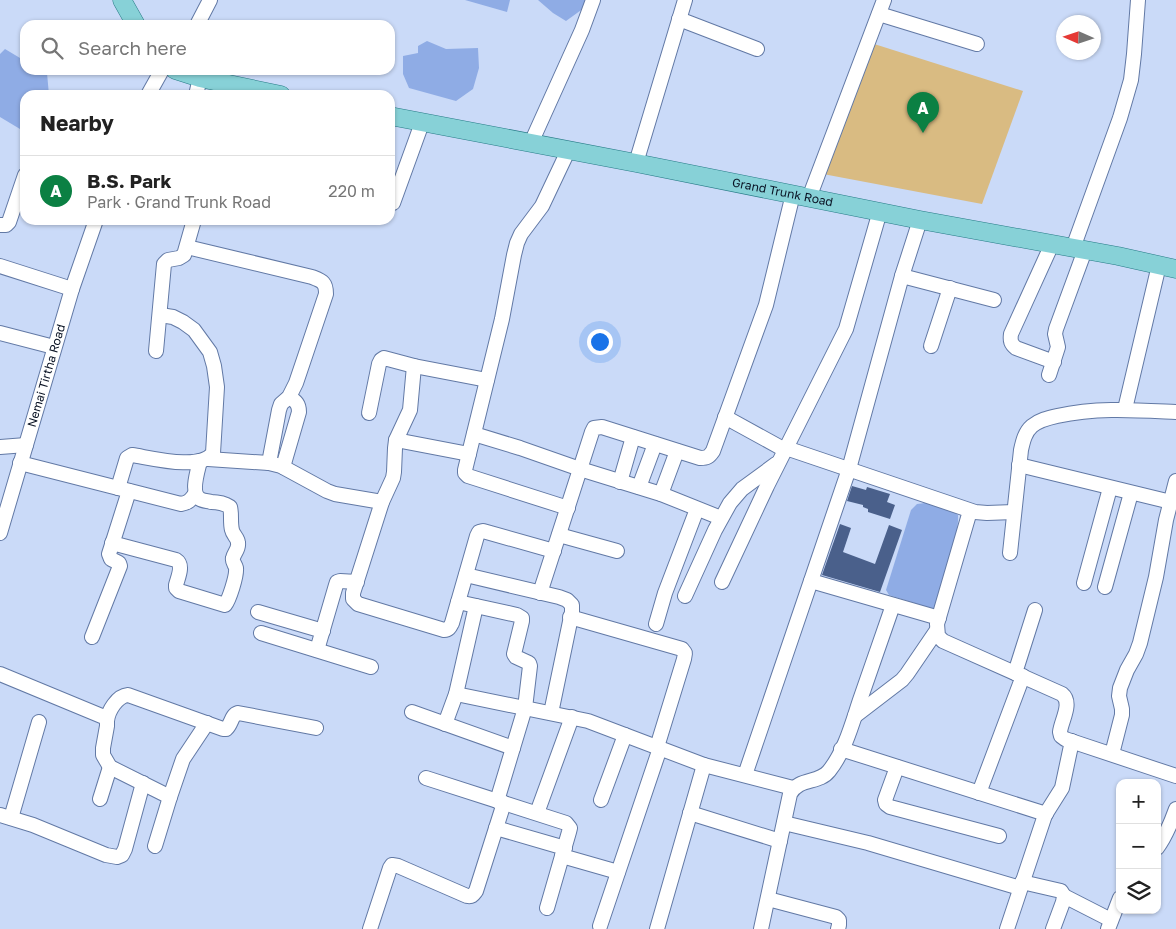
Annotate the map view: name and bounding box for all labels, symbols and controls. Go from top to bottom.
north arrow [1056,15,1101,60]
search box [20,20,395,75]
icon: search [38,34,66,62]
text: Search here [78,36,187,59]
pin: A [907,92,939,133]
text: Nearby [40,110,114,136]
text: B.S. Park [87,169,171,192]
street label: Grand Trunk Road [731,174,834,209]
text: A [50,181,62,201]
text: 220 m [328,181,375,201]
text: Park · Grand Trunk Road [87,192,271,212]
street label: Nemai Tirtha Road [24,322,68,429]
your location [587,329,613,355]
map controls [1116,779,1161,914]
button: + [1116,779,1161,824]
button: − [1116,824,1161,869]
button: layers [1116,869,1161,914]

